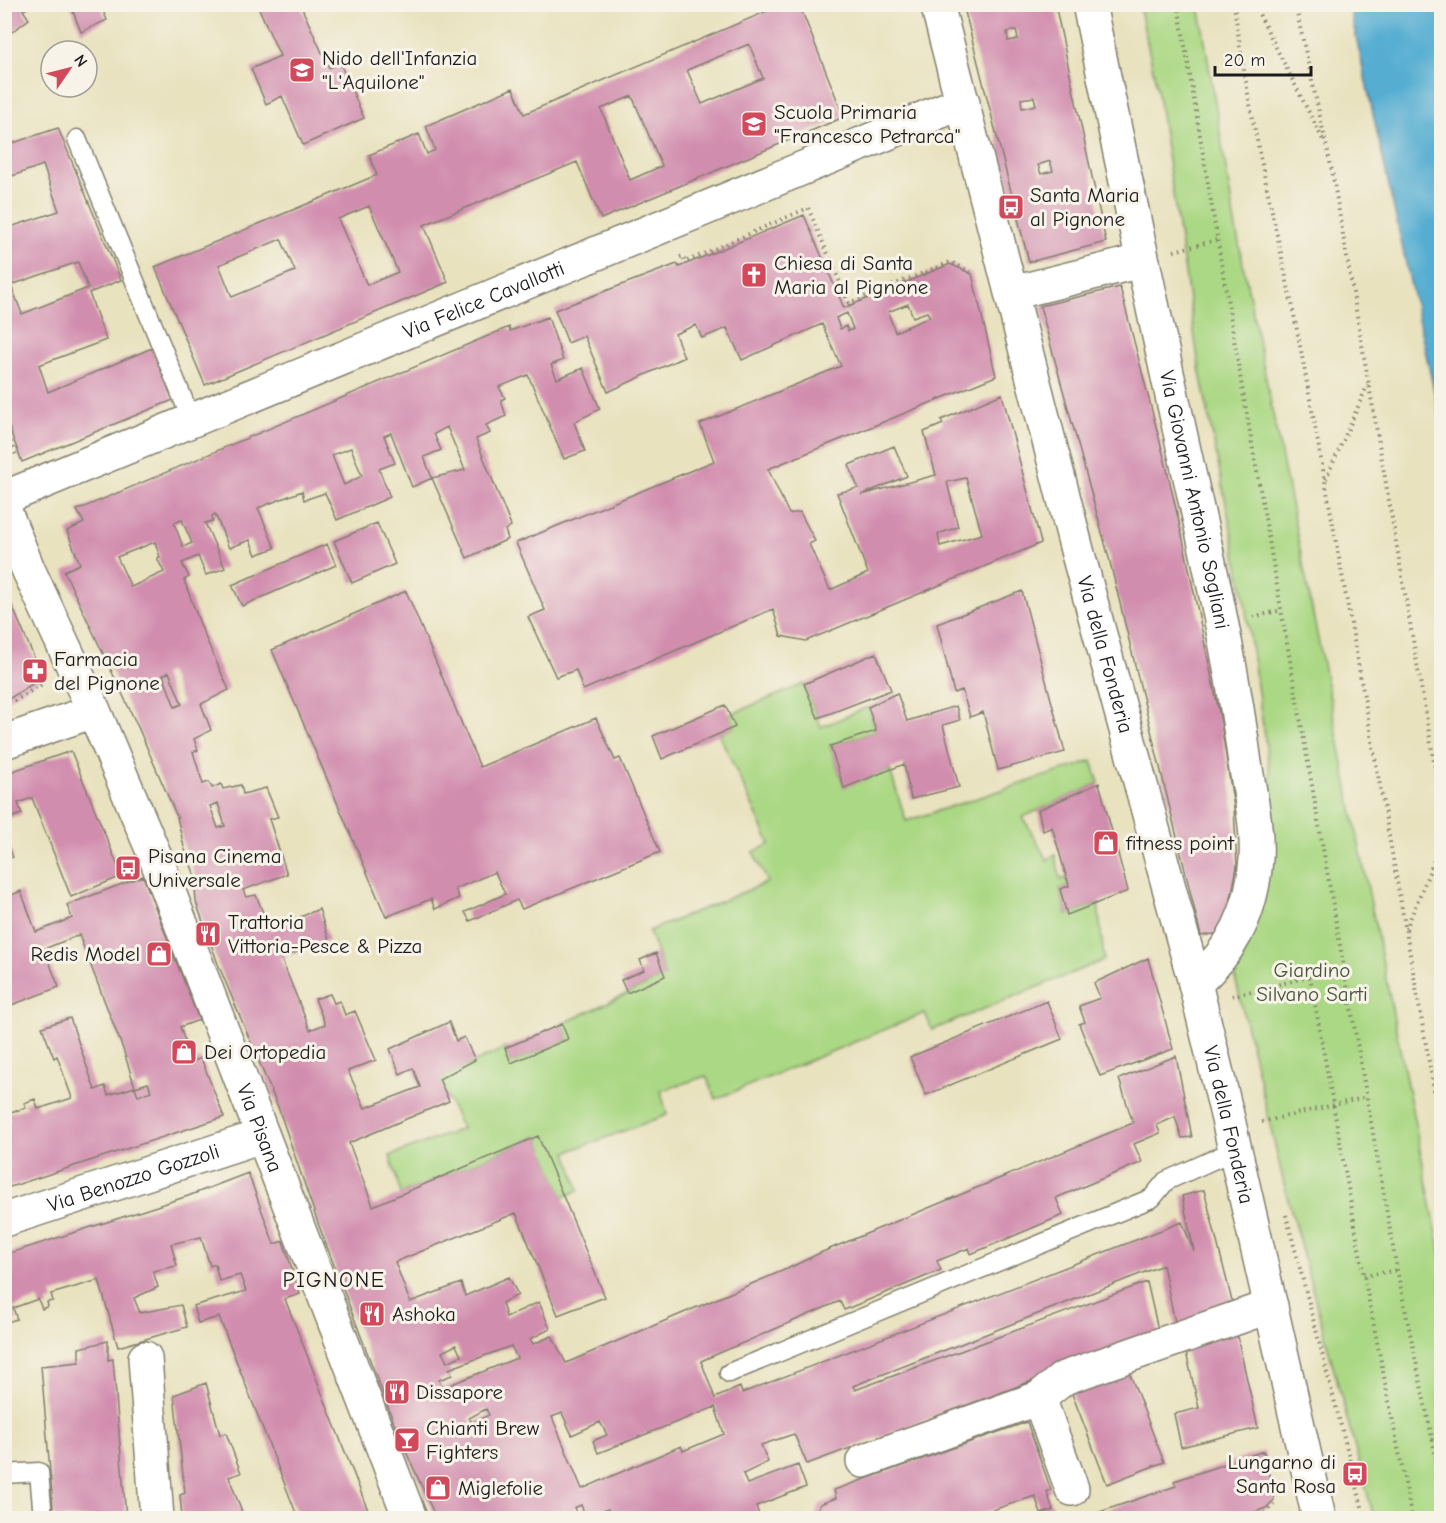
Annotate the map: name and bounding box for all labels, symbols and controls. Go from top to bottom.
north arrow [39,39,99,99]
scale bar [1215,39,1311,77]
place label: Nido dell'Infanzia "L'Aquilone" [322,46,477,94]
text: 20 m [1224,50,1265,71]
text: N [70,52,91,70]
school or university icon: Nido dell'Infanzia "L'Aquilone" [287,55,317,85]
place label: Scuola Primaria "Francesco Petrarca" [774,100,960,148]
school or university icon: Scuola Primaria "Francesco Petrarca" [739,109,769,139]
place label: Santa Maria al Pignone [1030,183,1140,231]
bus stop icon: Santa Maria al Pignone [996,192,1026,222]
place label: Chiesa di Santa Maria al Pignone [774,251,928,299]
street label: Via Felice Cavallotti [399,256,568,344]
church icon: Chiesa di Santa Maria al Pignone [739,260,769,290]
street label: Via Giovanni Antonio Sogliani [1155,368,1235,631]
street label: Via della Fonderia [1073,573,1138,736]
place label: Farmacia del Pignone [54,647,160,695]
pharmacy icon: Farmacia del Pignone [20,656,50,686]
shop icon: fitness point [1091,828,1121,858]
place label: fitness point [1125,831,1235,855]
place label: Pisana Cinema Universale [148,844,282,892]
bus stop icon: Pisana Cinema Universale [113,853,143,883]
place label: Trattoria Vittoria-Pesce & Pizza [228,910,422,958]
restaurant icon: Trattoria Vittoria-Pesce & Pizza [193,919,223,949]
shop icon: Redis Model [144,939,174,969]
place label: Redis Model [31,942,140,966]
park label: Giardino Silvano Sarti [1256,958,1368,1006]
shop icon: Dei Ortopedia [169,1037,199,1067]
place label: Dei Ortopedia [204,1040,326,1064]
street label: Via della Fonderia [1199,1043,1259,1206]
street label: Via Pisana [232,1081,288,1175]
street label: Via Benozzo Gozzoli [44,1139,222,1217]
district label: PIGNONE [283,1267,385,1293]
restaurant icon: Ashoka [357,1299,387,1329]
place label: Ashoka [392,1302,456,1326]
restaurant icon: Dissapore [382,1377,412,1407]
place label: Dissapore [416,1380,503,1404]
place label: Chianti Brew Fighters [426,1416,540,1464]
bar icon: Chianti Brew Fighters [392,1425,422,1455]
place label: Lungarno di Santa Rosa [1227,1450,1336,1498]
bus stop icon: Lungarno di Santa Rosa [1340,1459,1370,1489]
shop icon: Miglefolie [423,1473,453,1503]
place label: Miglefolie [458,1476,543,1500]

